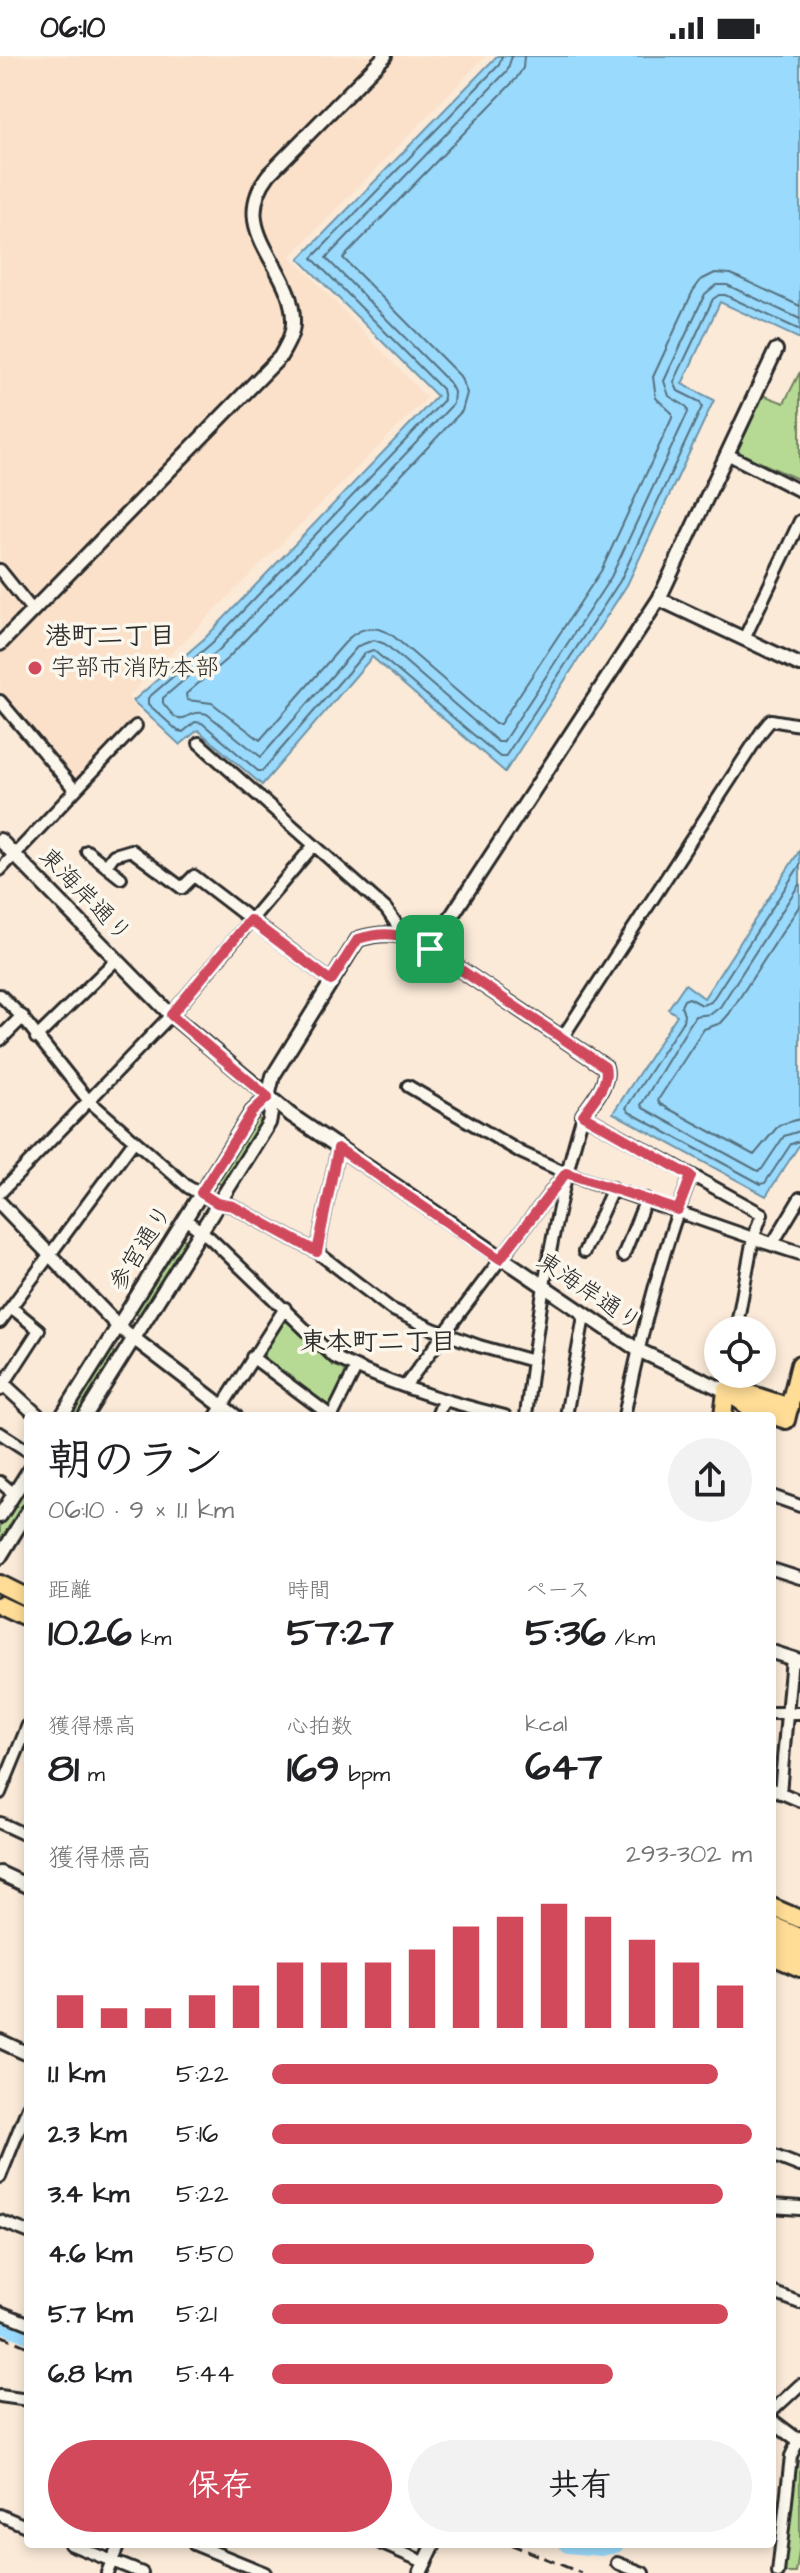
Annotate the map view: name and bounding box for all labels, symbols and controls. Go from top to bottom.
text: 06:10 [40,7,106,49]
district label: 港町二丁目 [45,618,175,654]
place label: 宇部市消防本部 [51,651,219,685]
marker: 宇部市消防本部 [26,659,44,677]
street label: 東海岸通り [31,840,139,950]
pin [396,915,464,983]
icon: arrive [408,927,452,971]
street label: 参宮通り [101,1198,181,1298]
street label: 東海岸通り [530,1244,648,1340]
map controls [704,1316,776,1388]
button: locate [704,1316,776,1388]
district label: 東本町二丁目 [300,1324,456,1360]
text: 朝のラン [48,1431,224,1492]
button: share [668,1438,752,1522]
text: 06:10 · 9 × 1.1 km [48,1492,234,1528]
text: 距離 [48,1575,92,1606]
text: 時間 [287,1575,331,1606]
text: ペース [525,1575,590,1606]
text: 10.26 [48,1606,132,1661]
text: 57:27 [287,1606,394,1661]
text: 5:36 [525,1606,606,1661]
text: km [132,1623,171,1654]
text: /km [606,1623,655,1654]
text: kcal [525,1709,567,1740]
text: 獲得標高 [48,1711,136,1742]
text: 心拍数 [287,1711,353,1742]
text: 647 [525,1740,602,1795]
text: 81 [48,1742,79,1797]
text: 169 [287,1742,340,1797]
text: m [79,1759,105,1790]
text: bpm [340,1759,390,1790]
text: 293–302 m [626,1836,752,1872]
text: 獲得標高 [48,1840,152,1876]
text: 1.1 km [48,2056,105,2092]
text: 5:22 [176,2056,229,2092]
text: 2.3 km [48,2116,126,2152]
text: 5:16 [176,2116,218,2152]
text: 3.4 km [48,2176,129,2212]
text: 5:22 [176,2176,229,2212]
text: 4.6 km [48,2236,132,2272]
text: 5:50 [176,2236,234,2272]
text: 5.7 km [48,2296,133,2332]
text: 5:21 [176,2296,217,2332]
text: 6.8 km [48,2356,131,2392]
text: 5:44 [176,2356,234,2392]
button: 保存 [48,2440,392,2532]
button: 共有 [408,2440,752,2532]

